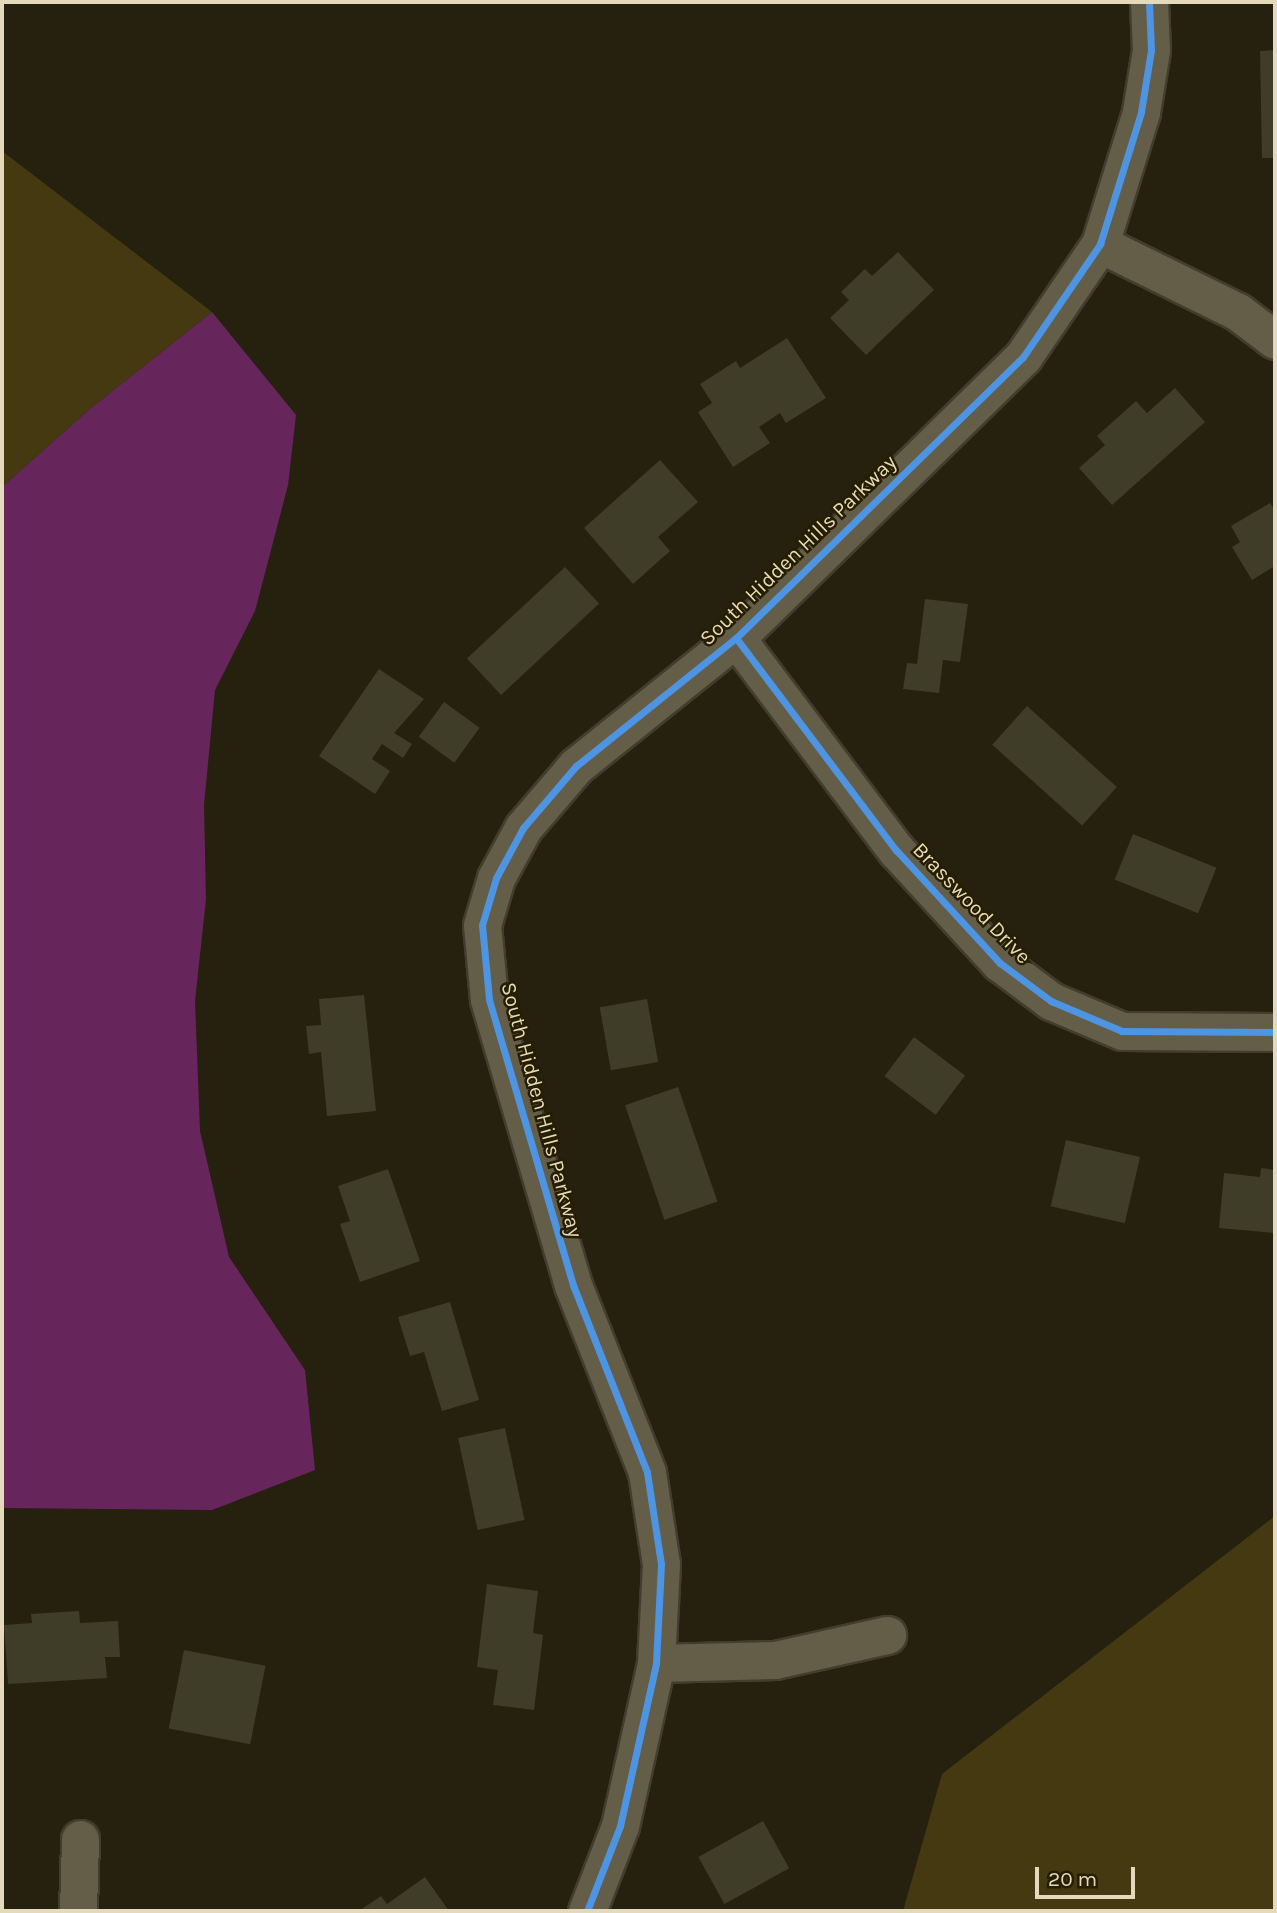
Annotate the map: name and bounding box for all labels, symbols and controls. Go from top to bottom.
street label: South Hidden Hills Parkway [695,449,901,651]
street label: Brasswood Drive [908,837,1036,969]
street label: South Hidden Hills Parkway [496,980,588,1240]
scale bar [1039,1854,1139,1898]
text: 20 m [1048,1867,1097,1891]

